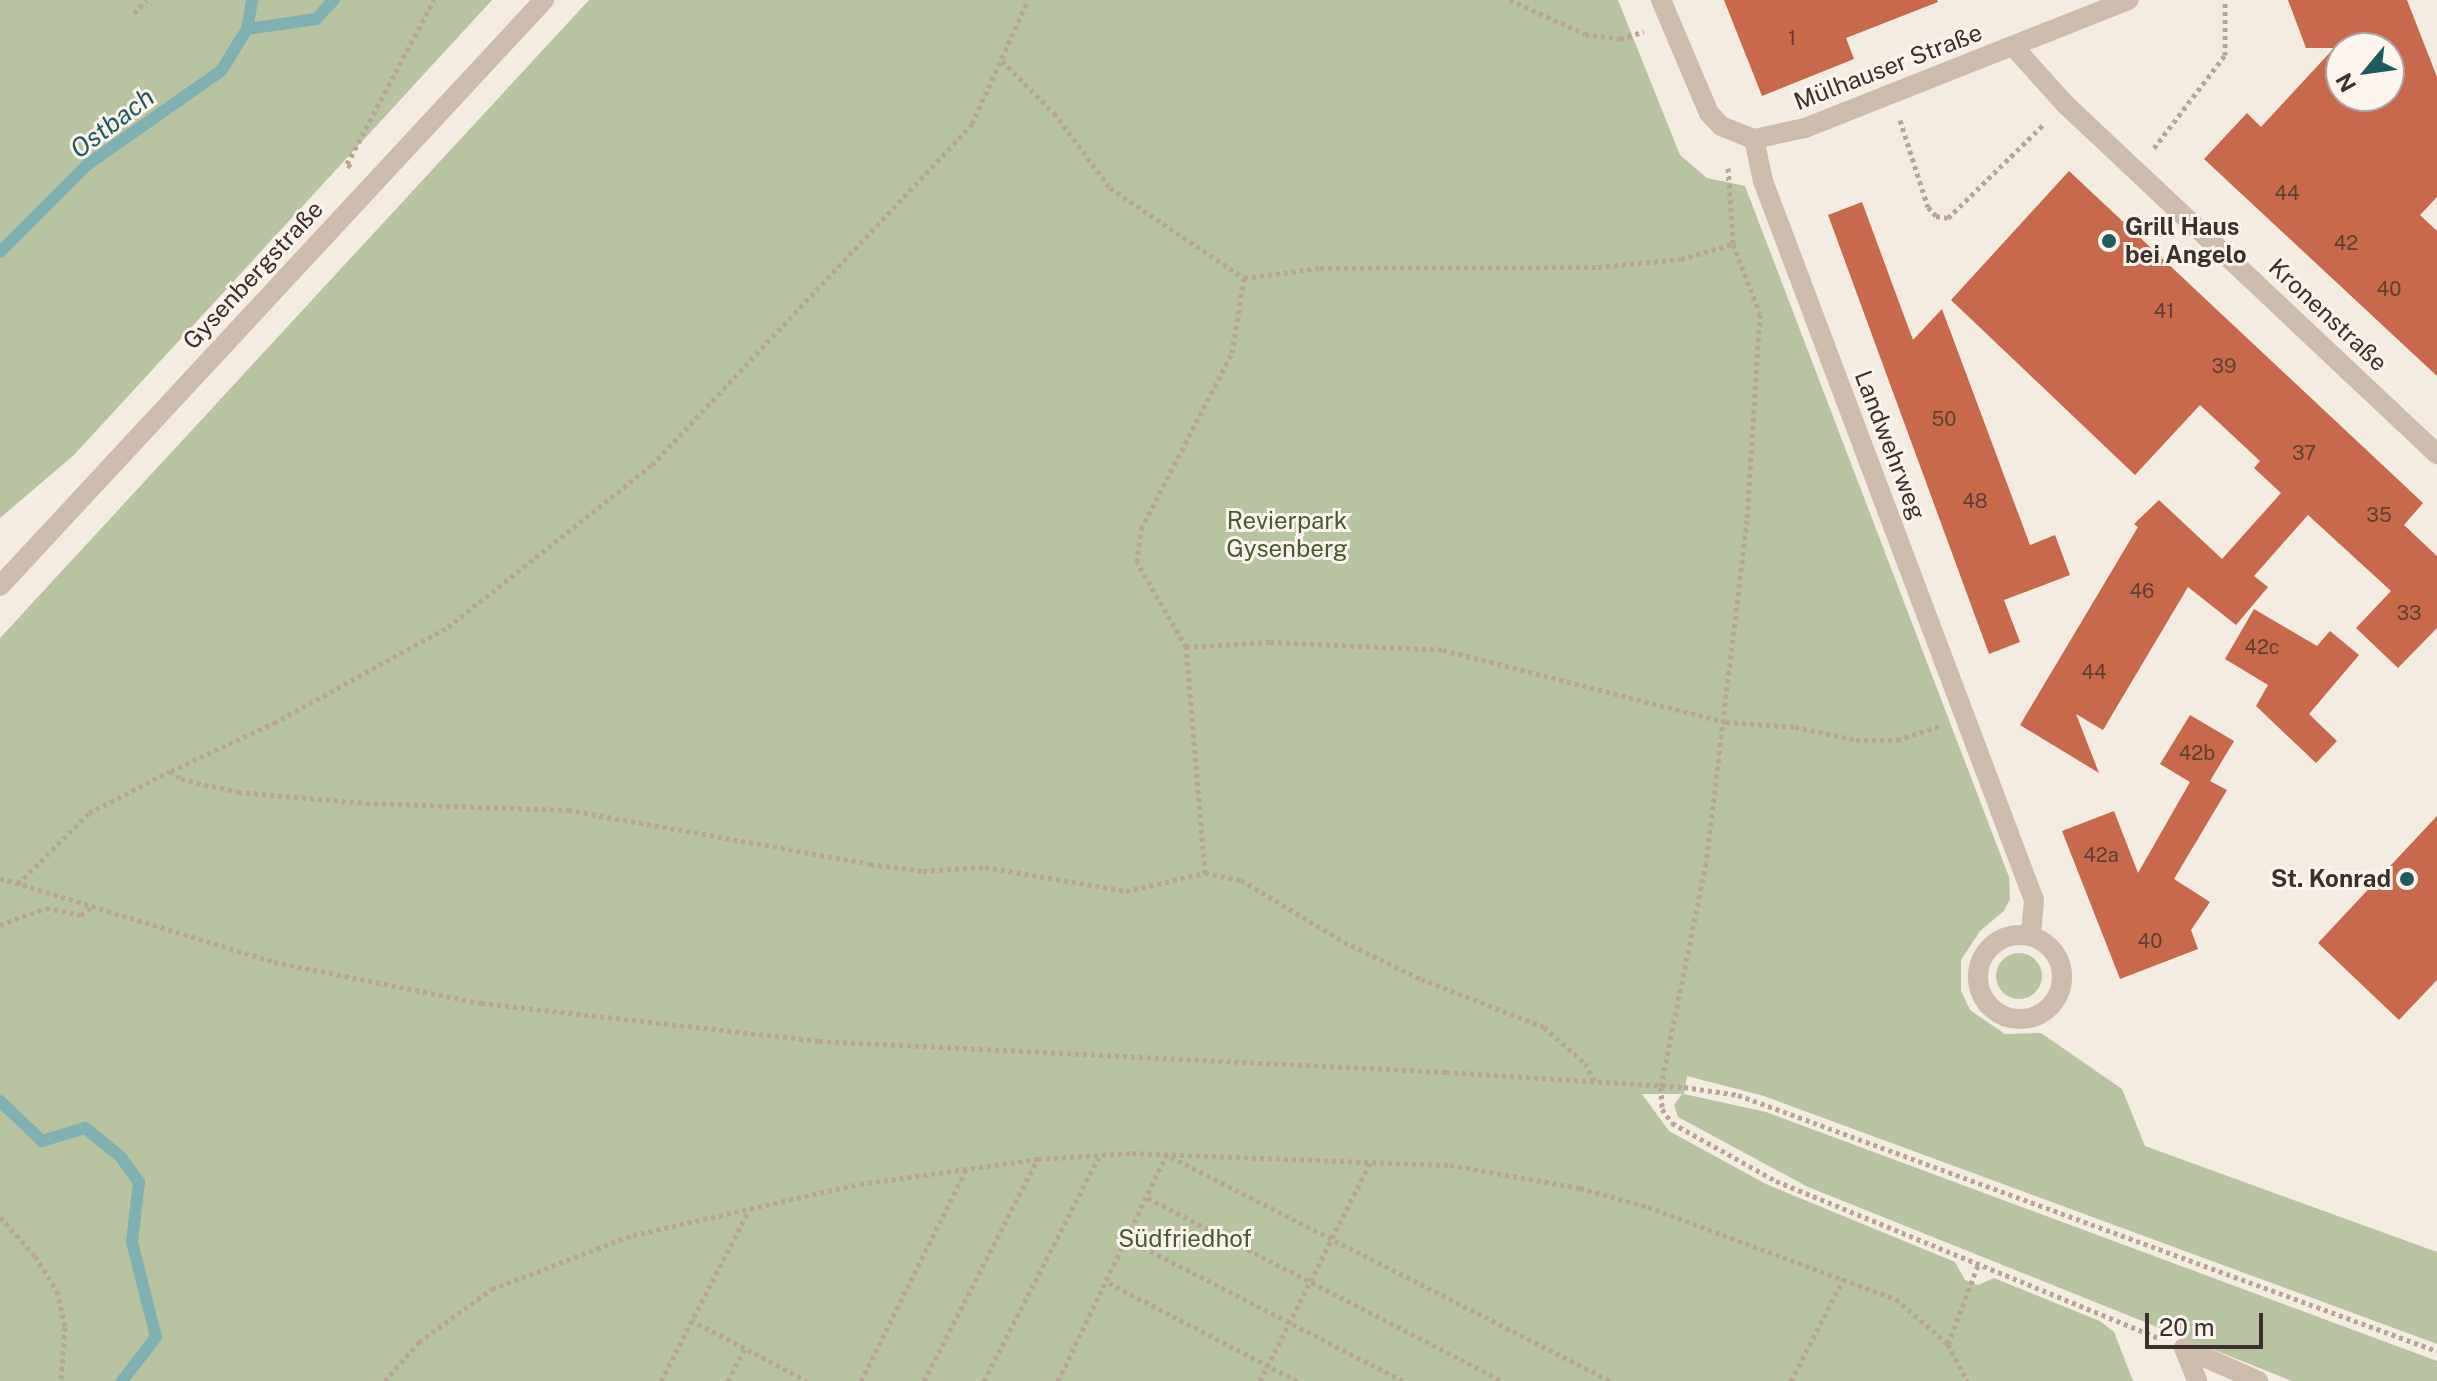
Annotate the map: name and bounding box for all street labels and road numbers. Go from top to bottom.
street label: Mülhauser Straße [1790,18,1986,116]
street label: Gysenbergstraße [177,195,329,355]
street label: Kronenstraße [2263,253,2393,377]
street label: Landwehrweg [1848,366,1932,524]

